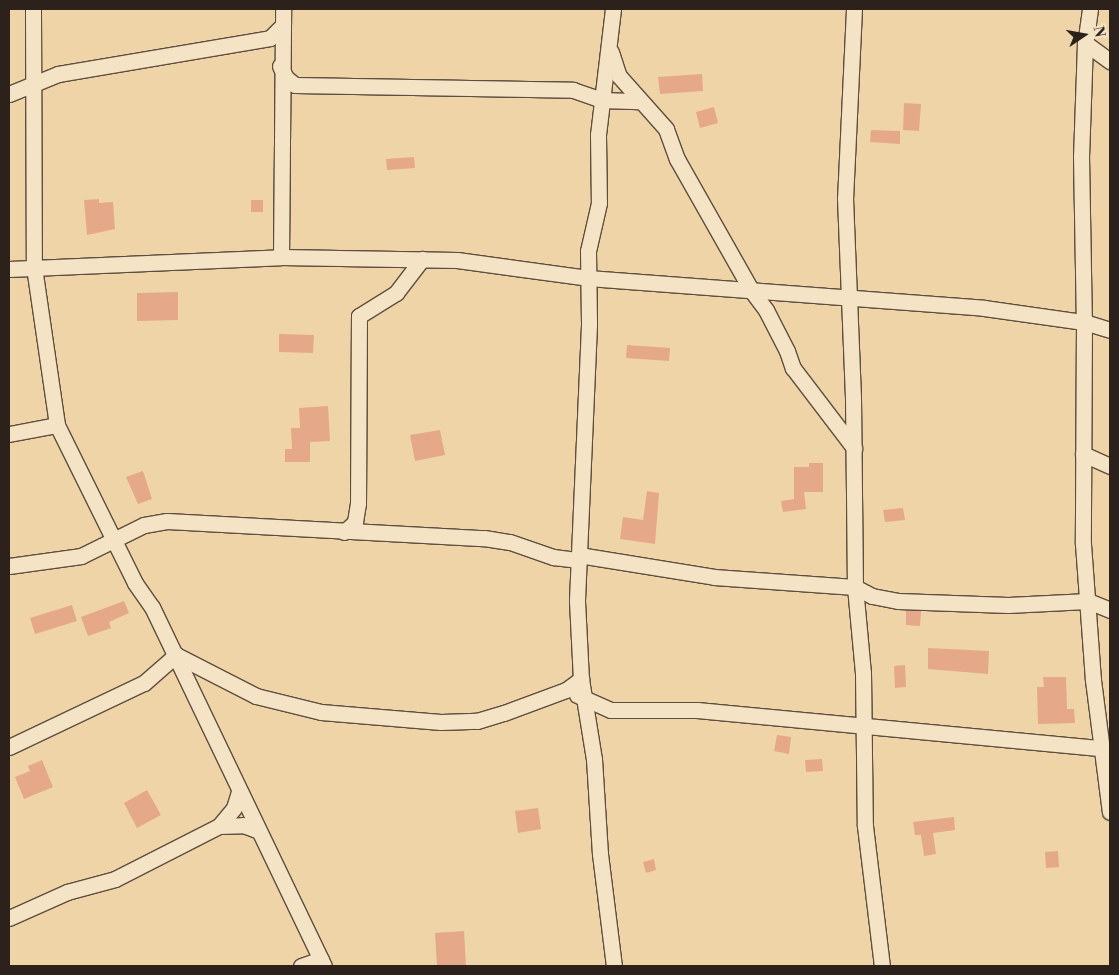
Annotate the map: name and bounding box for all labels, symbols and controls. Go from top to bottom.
north arrow [1059,10,1109,60]
text: N [1089,25,1109,39]

